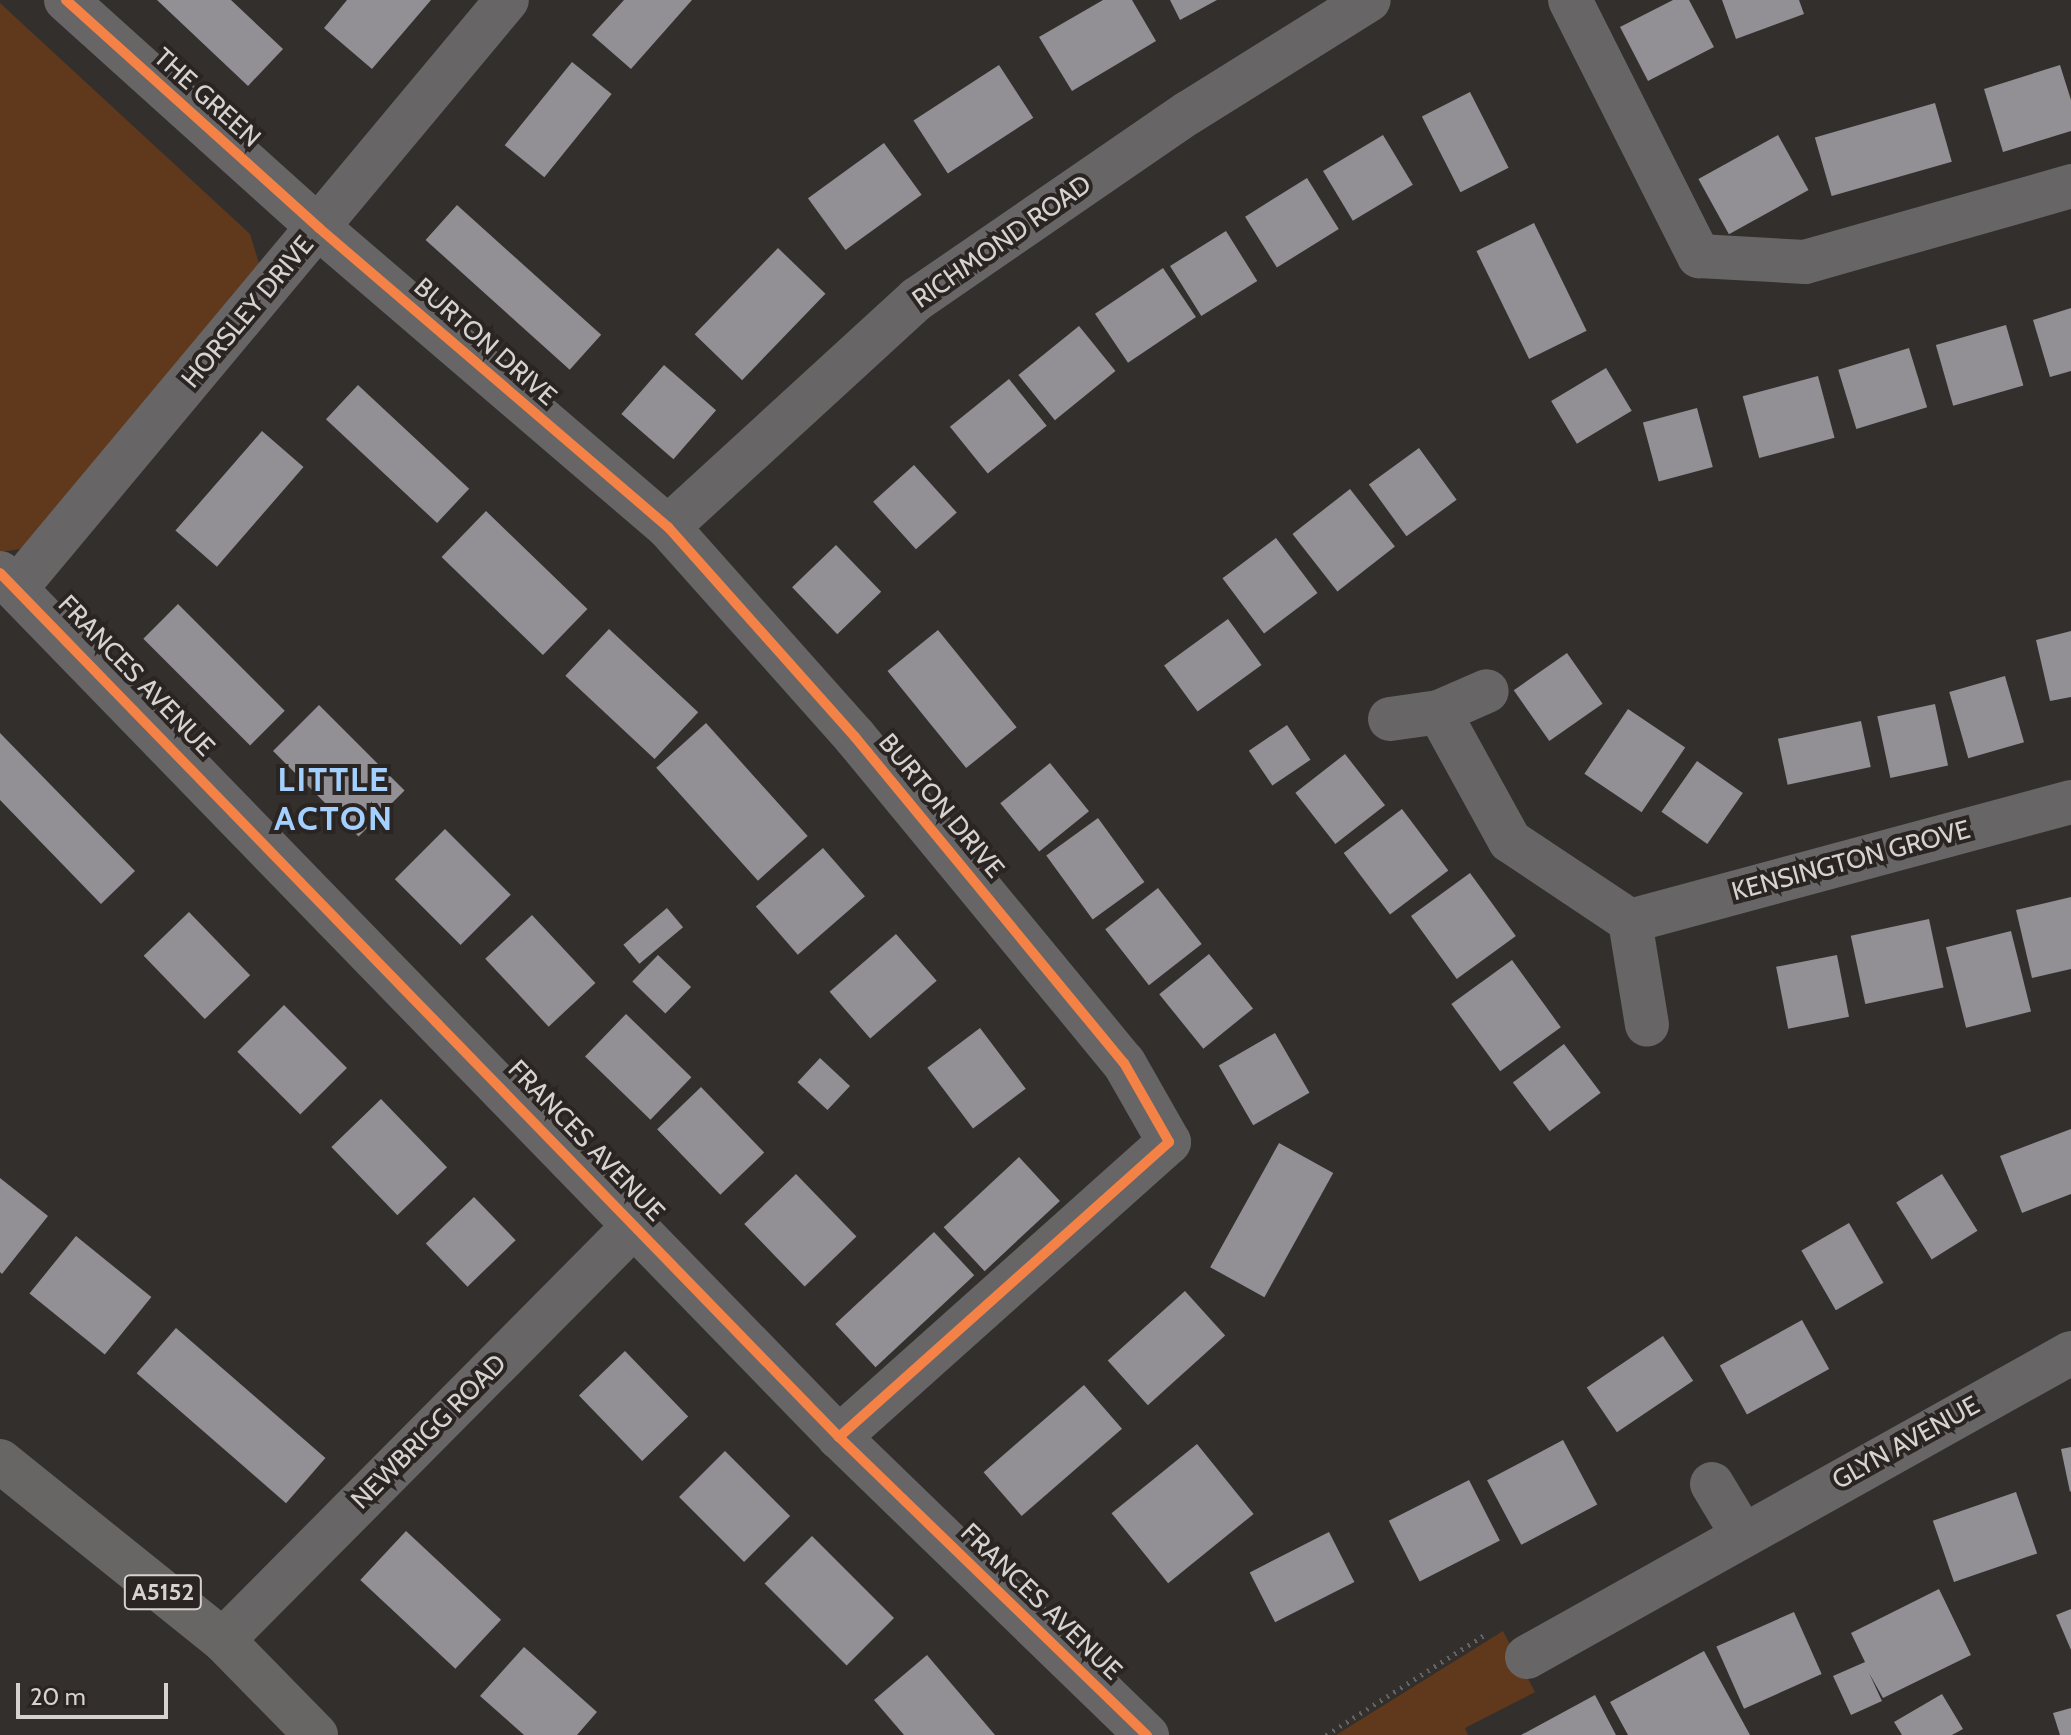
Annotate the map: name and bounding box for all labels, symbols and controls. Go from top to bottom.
street label: THE GREEN [147,42,267,154]
street label: RICHMOND ROAD [907,169,1097,315]
street label: HORSLEY DRIVE [175,230,321,394]
street label: BURTON DRIVE [407,272,563,412]
street label: FRANCES AVENUE [51,589,221,763]
street label: BURTON DRIVE [872,728,1010,884]
district label: LITTLE ACTON [274,759,394,838]
street label: KENSINGTON GROVE [1728,814,1974,908]
street label: FRANCES AVENUE [501,1054,671,1228]
street label: NEWBRIGG ROAD [345,1348,513,1516]
street label: GLYN AVENUE [1827,1390,1985,1496]
street label: FRANCES AVENUE [954,1517,1128,1687]
road number: A5152 [123,1572,203,1612]
scale bar [20,1667,172,1717]
text: 20 m [30,1682,86,1711]

